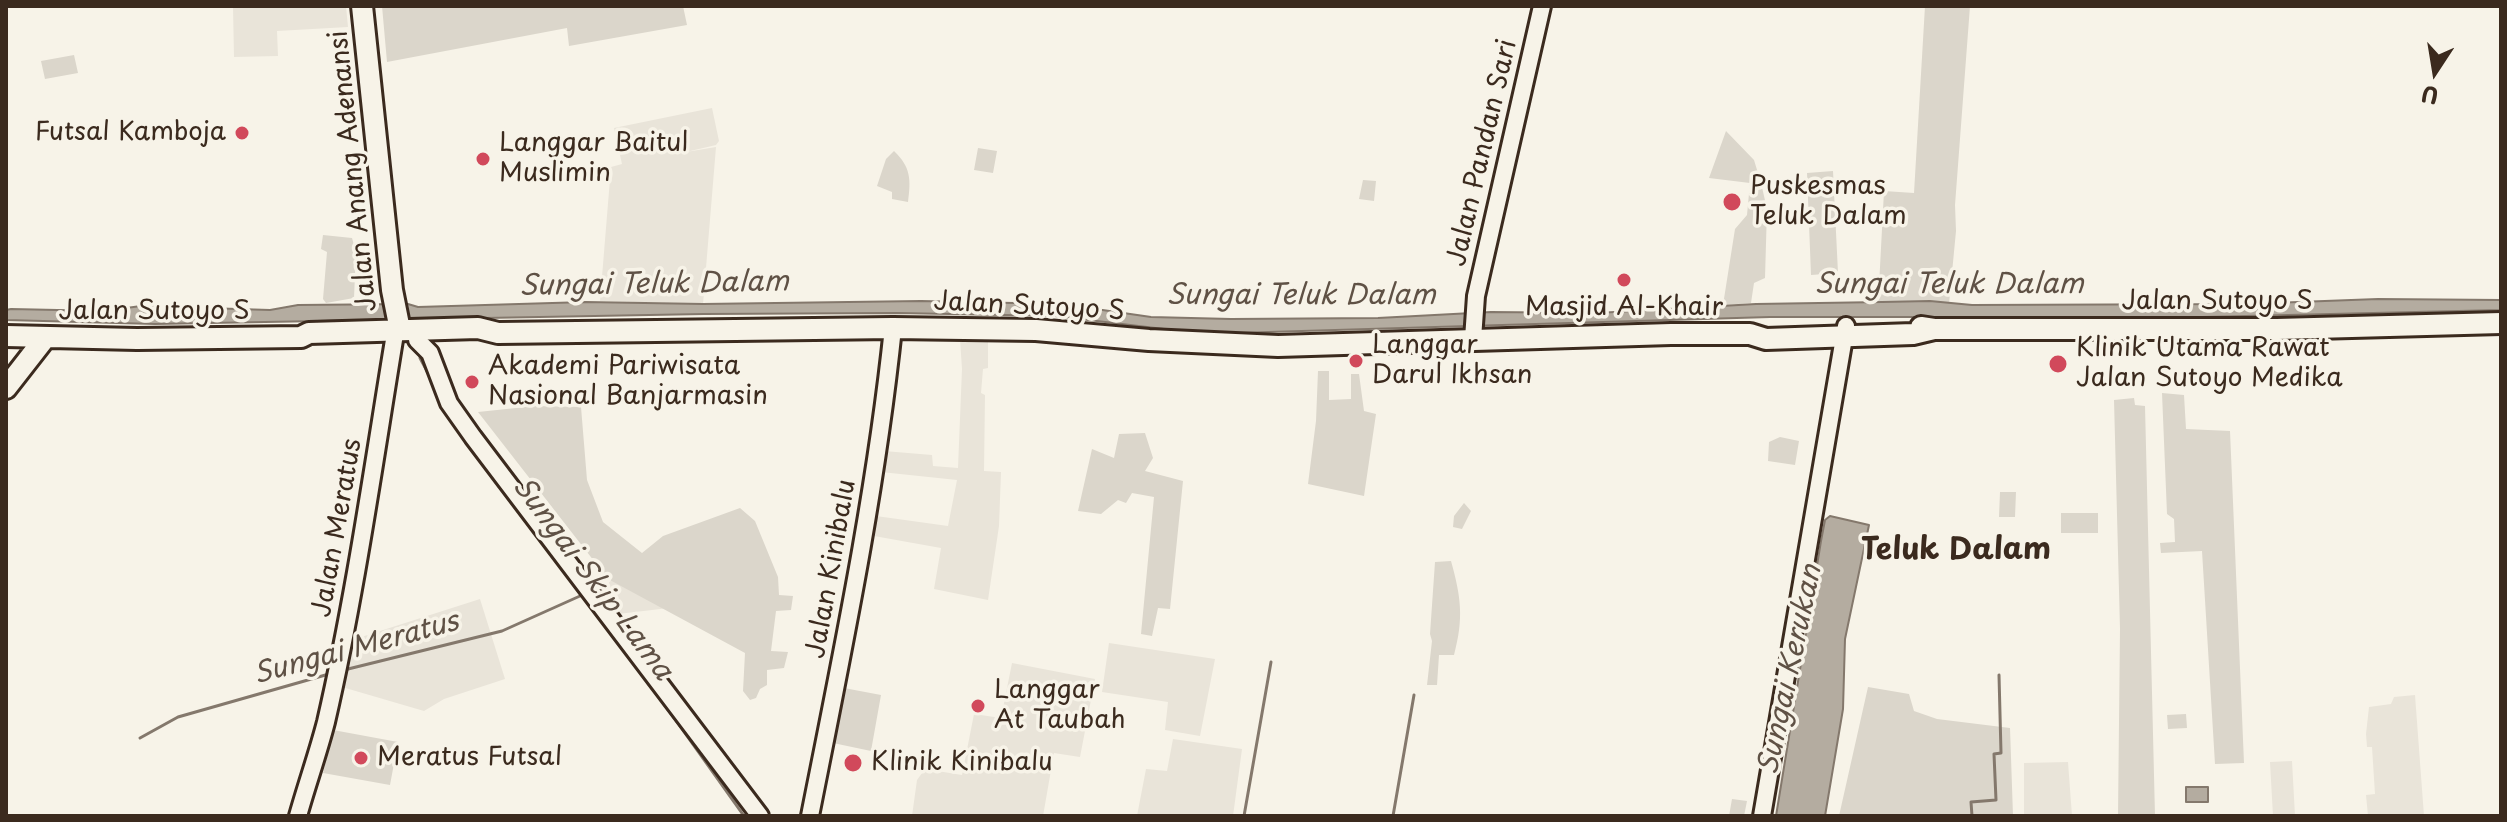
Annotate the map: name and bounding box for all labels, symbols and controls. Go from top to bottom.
street label: Jalan Anang Adenansi [324,29,384,313]
north arrow [2395,32,2475,112]
street label: Jalan Pandan Sari [1442,37,1524,269]
text: U [2418,78,2442,114]
place label: Futsal Kamboja [35,117,226,149]
marker: Futsal Kamboja [233,124,251,142]
place label: Langgar Baitul Muslimin [499,128,688,190]
marker: Langgar Baitul Muslimin [474,150,492,168]
place label: Puskesmas Teluk Dalam [1750,171,1907,232]
marker: Puskesmas Teluk Dalam [1721,191,1743,213]
water label: Sungai Teluk Dalam [519,266,789,304]
water label: Sungai Teluk Dalam [1814,268,2084,302]
marker: Masjid Al-Khair [1615,271,1633,289]
water label: Sungai Teluk Dalam [1166,279,1436,313]
street label: Jalan Sutoyo S [933,286,1125,328]
street label: Jalan Sutoyo S [2121,286,2313,318]
place label: Masjid Al-Khair [1525,292,1723,324]
street label: Jalan Sutoyo S [58,296,250,328]
place label: Langgar Darul Ikhsan [1372,330,1532,392]
place label: Klinik Utama Rawat Jalan Sutoyo Medika [2076,333,2343,394]
place label: Akademi Pariwisata Nasional Banjarmasin [488,351,768,412]
marker: Langgar Darul Ikhsan [1347,352,1365,370]
marker: Klinik Utama Rawat Jalan Sutoyo Medika [2047,353,2069,375]
marker: Akademi Pariwisata Nasional Banjarmasin [463,373,481,391]
street label: Jalan Meratus [307,436,369,620]
water label: Sungai Skip Lama [505,471,679,687]
street label: Jalan Kinibalu [801,477,863,661]
district label: Teluk Dalam [1861,533,2051,569]
water label: Sungai Kerukan [1752,562,1830,778]
water label: Sungai Meratus [250,606,462,692]
place label: Langgar At Taubah [994,675,1126,736]
marker: Langgar At Taubah [969,697,987,715]
place label: Meratus Futsal [377,742,562,774]
place label: Klinik Kinibalu [871,747,1053,779]
marker: Meratus Futsal [352,749,370,767]
marker: Klinik Kinibalu [842,752,864,774]

